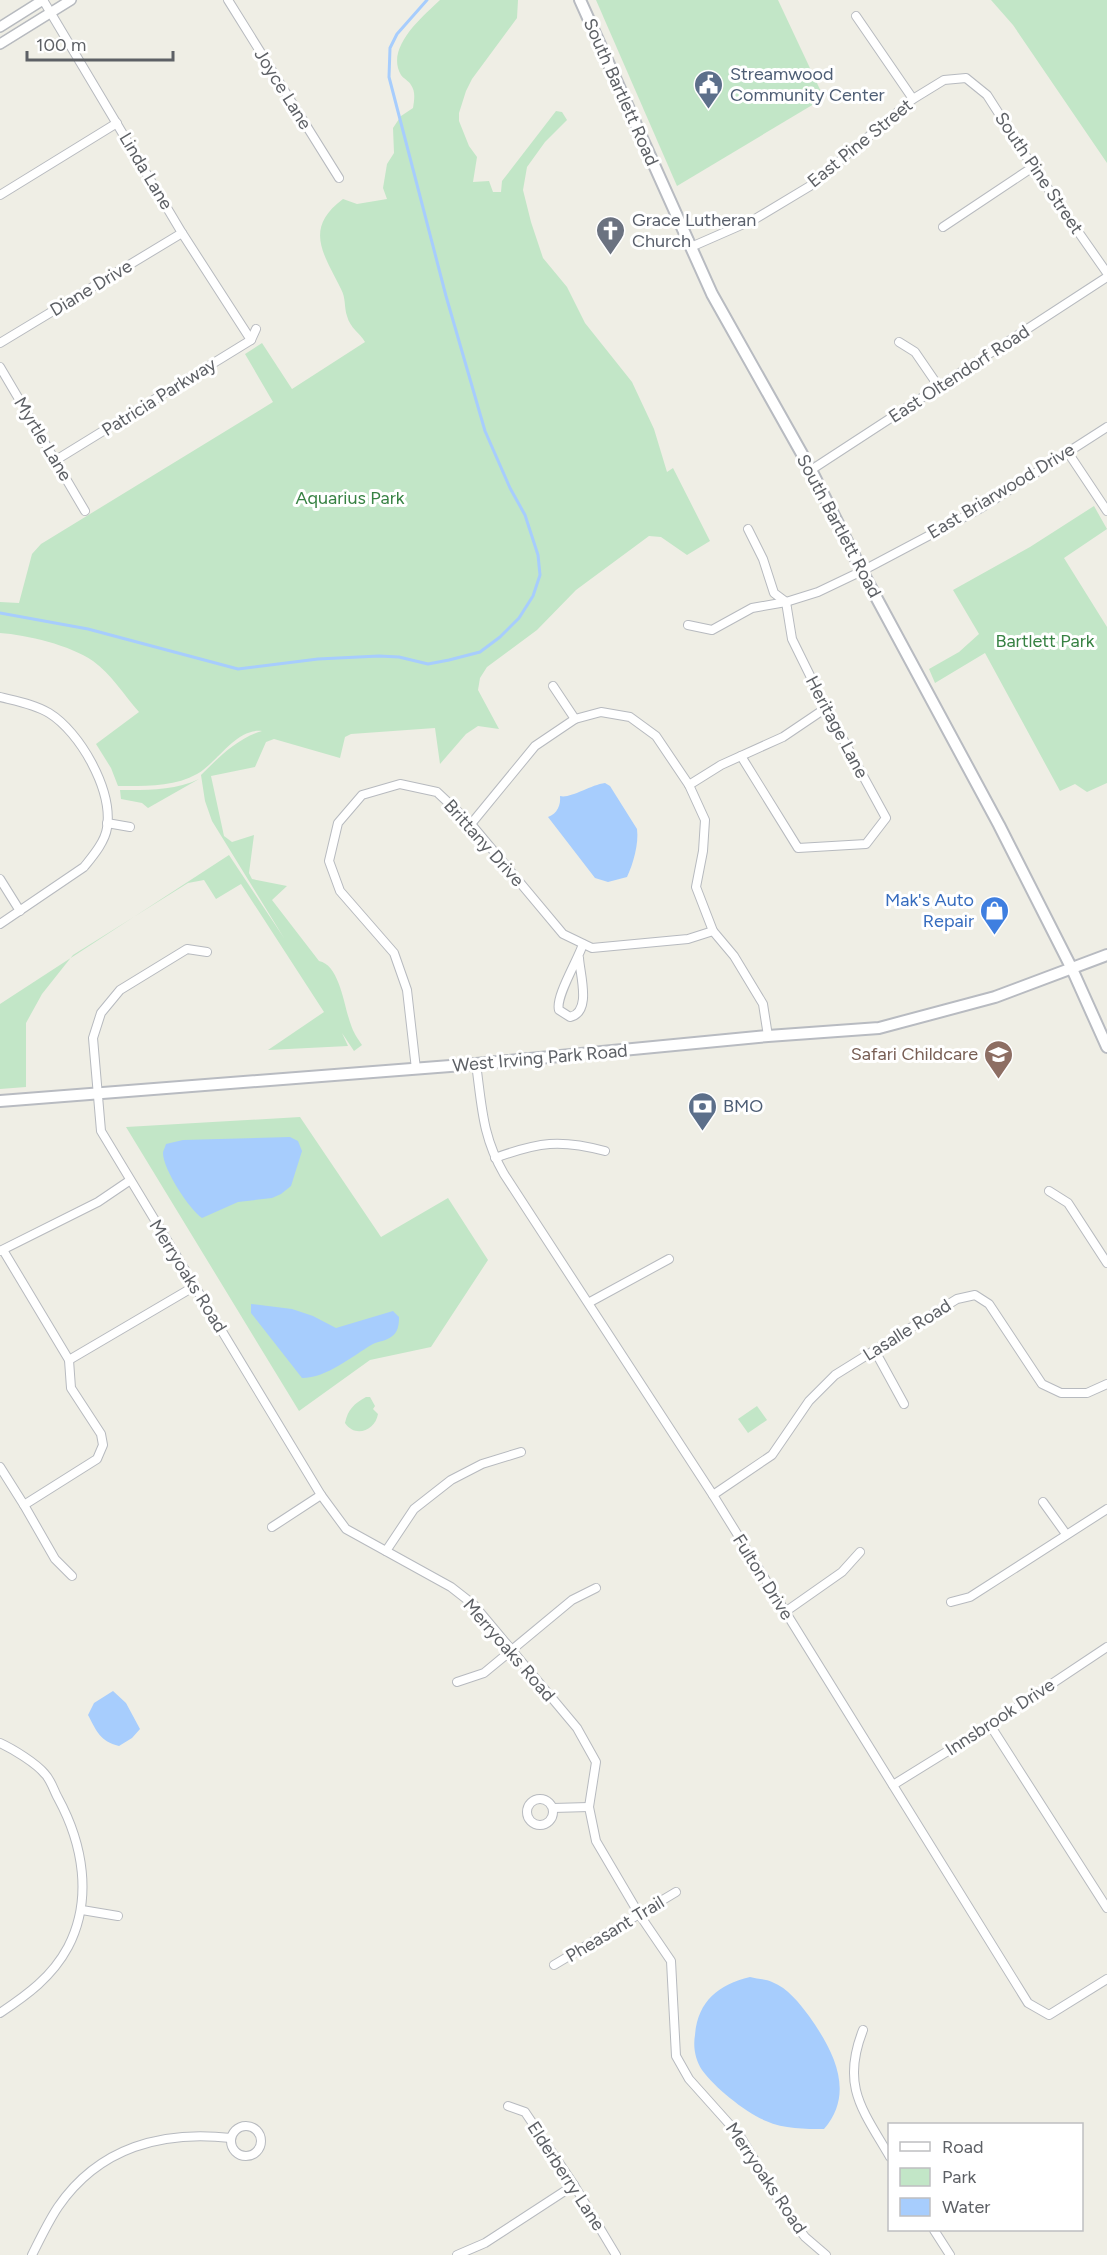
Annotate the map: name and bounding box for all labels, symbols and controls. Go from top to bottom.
street label: South Bartlett Road [579,15,663,169]
scale bar [27,24,172,62]
text: 100 m [36,34,86,56]
street label: Joyce Lane [250,45,317,134]
place label: Streamwood Community Center [730,63,885,106]
public building icon: Streamwood Community Center [693,68,725,110]
street label: East Pine Street [803,94,917,192]
street label: South Pine Street [990,108,1088,238]
street label: Linda Lane [114,128,178,214]
place label: Grace Lutheran Church [632,209,756,252]
church icon: Grace Lutheran Church [595,214,627,256]
street label: Diane Drive [46,255,136,321]
street label: East Oltendorf Road [884,320,1034,428]
street label: Patricia Parkway [98,353,221,441]
street label: Myrtle Lane [9,393,77,485]
street label: East Briarwood Drive [924,438,1079,544]
street label: South Bartlett Road [792,451,886,601]
park label: Aquarius Park [295,487,405,509]
park label: Bartlett Park [995,630,1095,652]
street label: Heritage Lane [801,672,873,782]
street label: Brittany Drive [439,795,529,891]
place label: Mak's Auto Repair [885,889,974,932]
shop icon: Mak's Auto Repair [979,894,1011,936]
school or university icon: Safari Childcare [983,1038,1015,1080]
street label: West Irving Park Road [452,1039,628,1077]
place label: Safari Childcare [851,1043,978,1065]
bank icon: BMO [686,1090,718,1132]
place label: BMO [723,1095,763,1117]
street label: Merryoaks Road [144,1215,232,1337]
street label: Lasalle Road [859,1294,955,1366]
street label: Fulton Drive [728,1530,798,1624]
street label: Merryoaks Road [458,1594,560,1706]
street label: Innsbrook Drive [941,1673,1059,1760]
street label: Pheasant Trail [562,1891,668,1967]
street label: Elderberry Lane [522,2117,610,2235]
street label: Merryoaks Road [721,2118,811,2238]
legend [888,2123,1083,2231]
text: Road [942,2136,983,2158]
text: Park [942,2166,977,2188]
text: Water [942,2196,990,2218]

